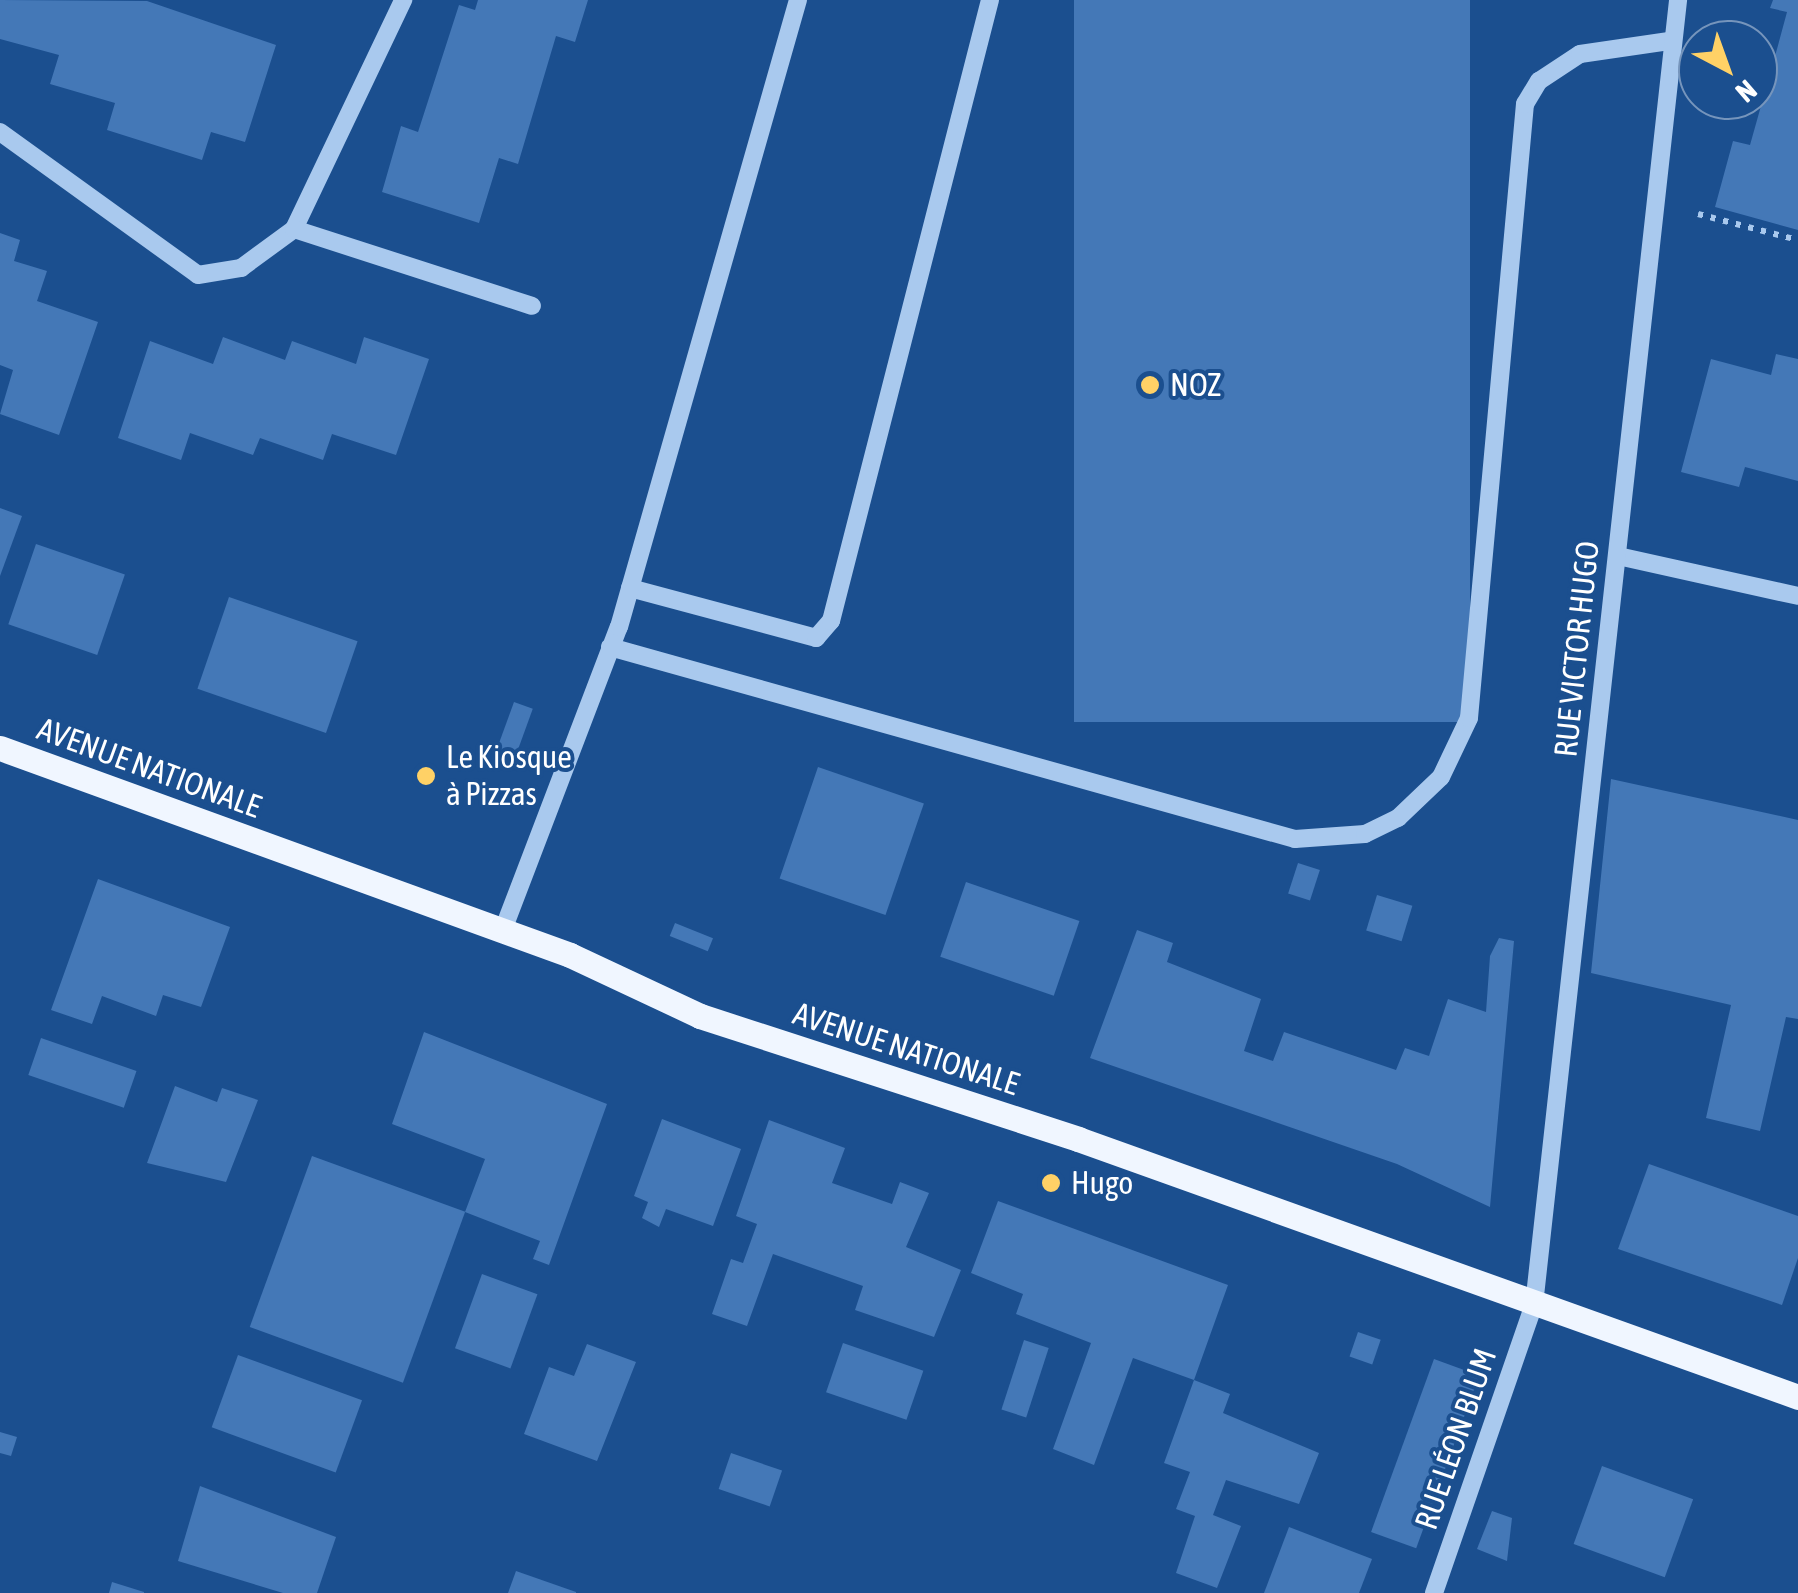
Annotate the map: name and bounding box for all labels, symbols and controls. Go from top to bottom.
north arrow [1678,20,1778,120]
text: N [1730,74,1763,109]
place label: NOZ [1170,366,1221,404]
marker: NOZ [1139,374,1161,396]
street label: RUE VICTOR HUGO [1547,539,1607,759]
street label: AVENUE NATIONALE [32,710,266,826]
place label: Le Kiosque à Pizzas [446,739,572,814]
marker: Le Kiosque à Pizzas [415,765,437,787]
street label: AVENUE NATIONALE [788,994,1024,1104]
place label: Hugo [1071,1164,1133,1202]
marker: Hugo [1040,1172,1062,1194]
street label: RUE LÉON BLUM [1407,1344,1505,1534]

